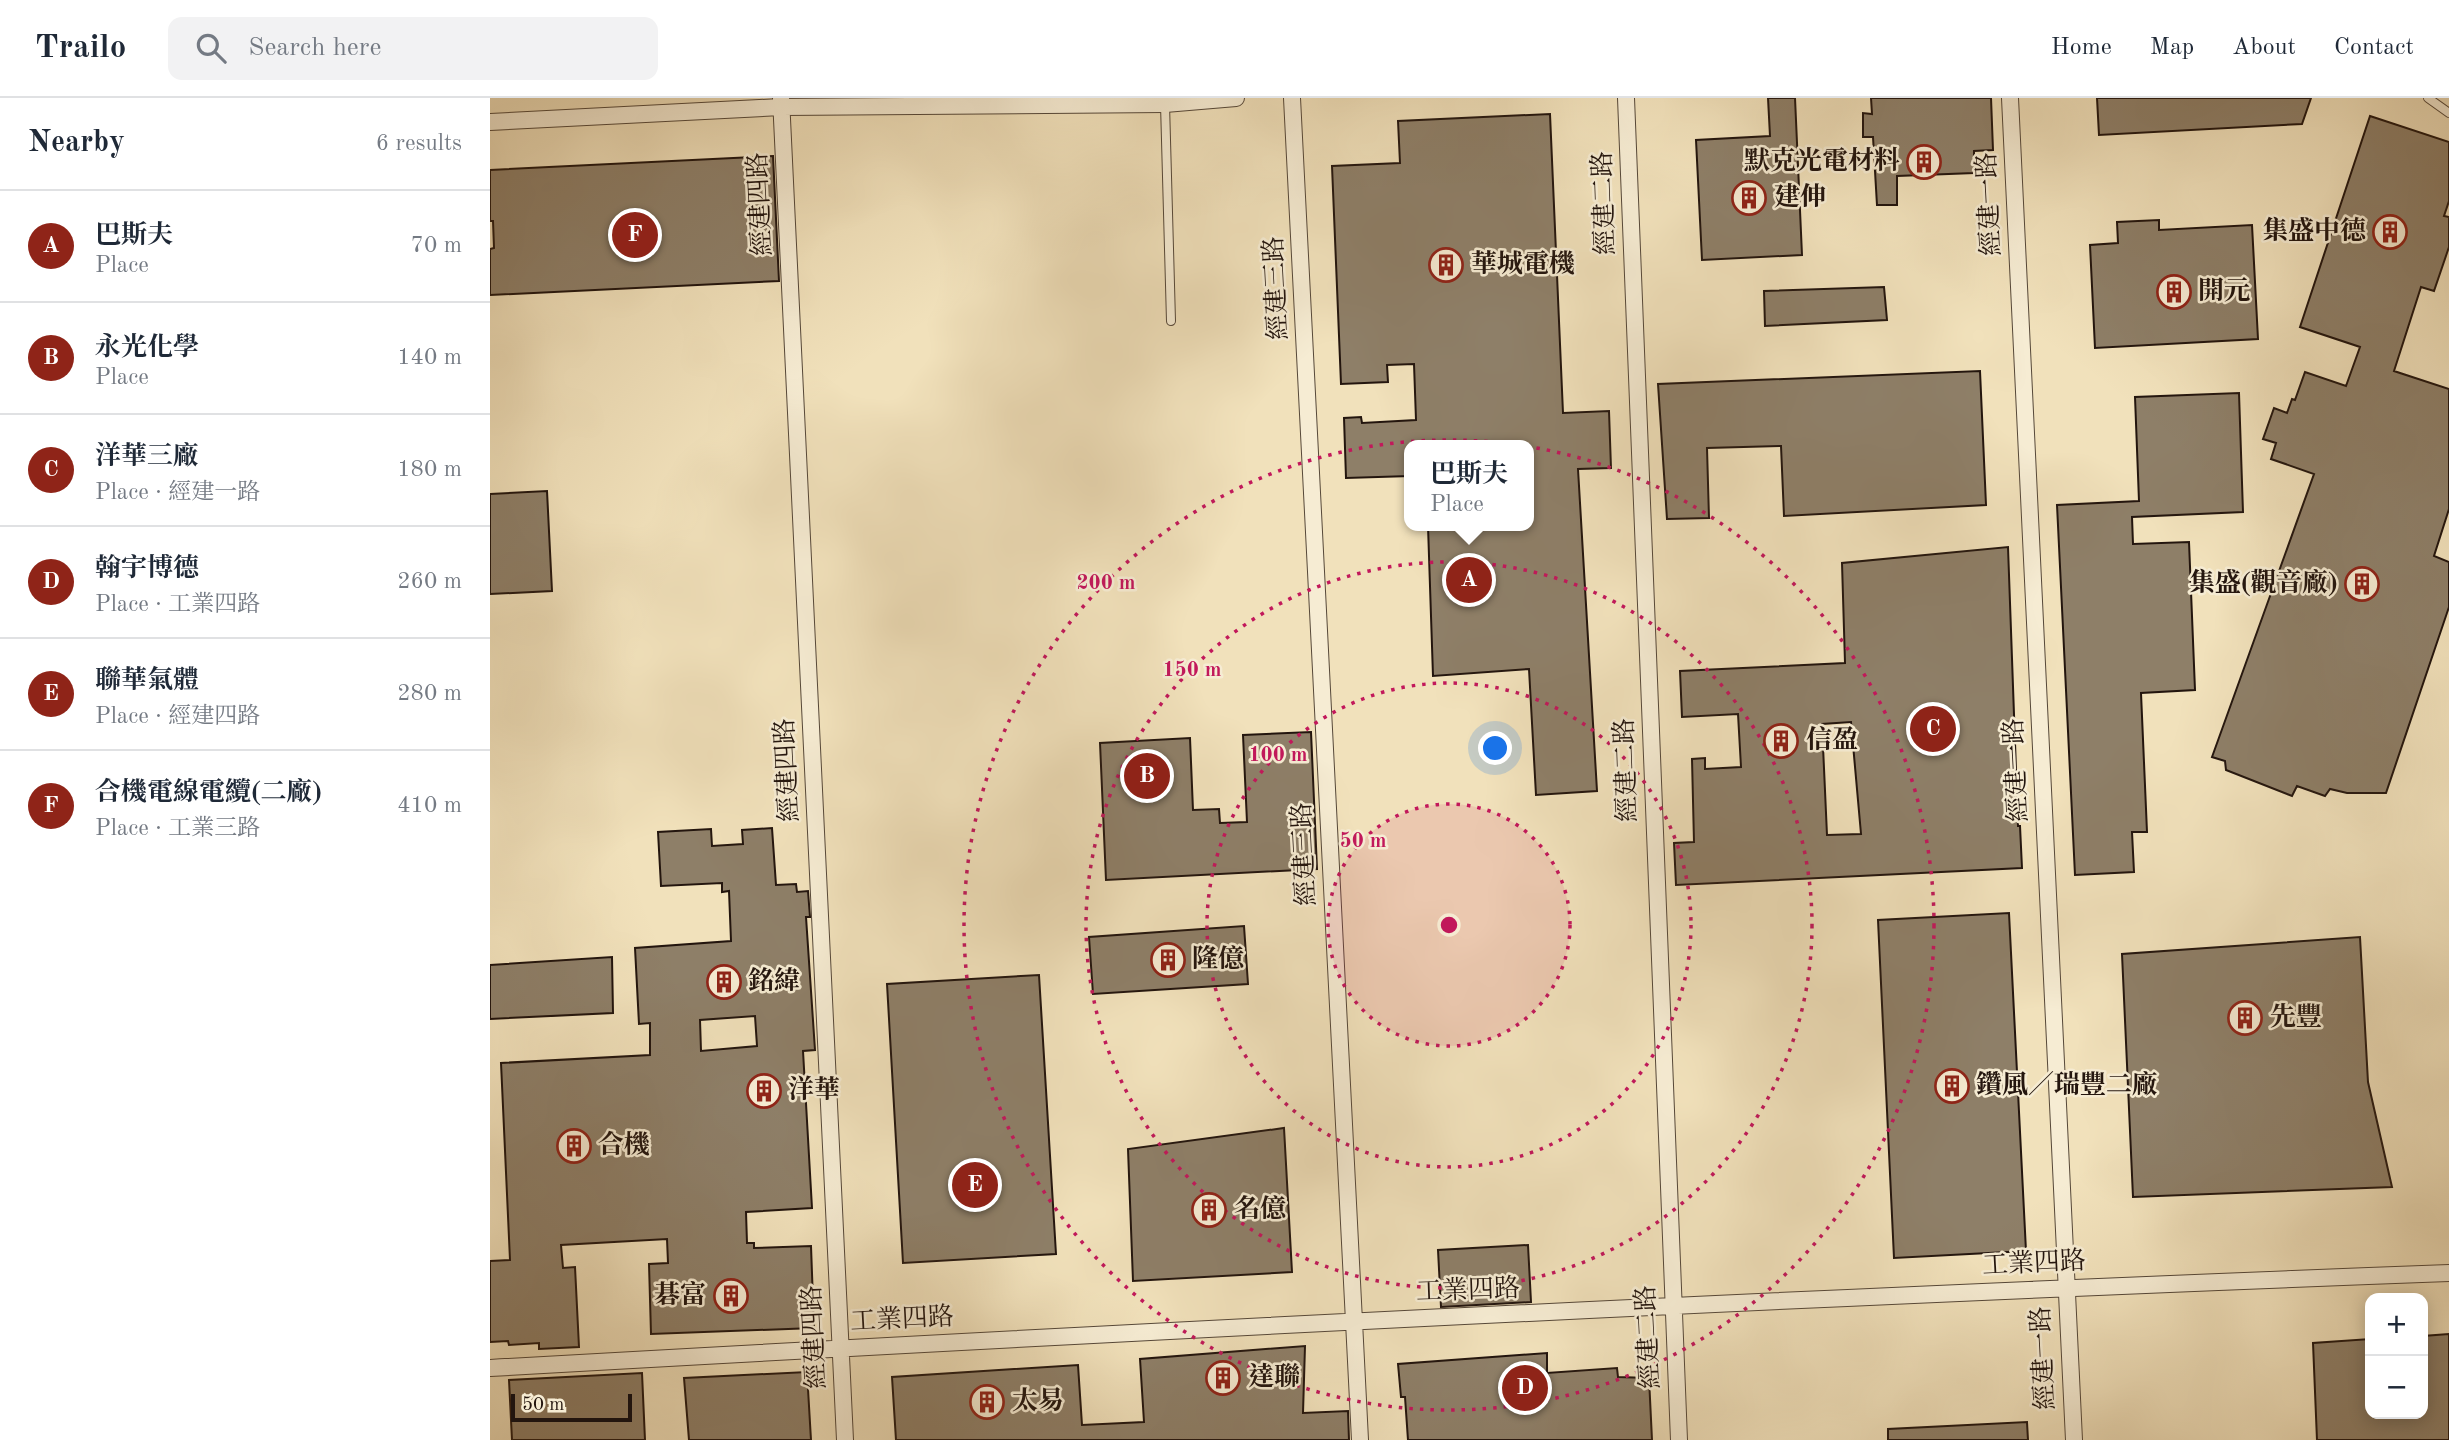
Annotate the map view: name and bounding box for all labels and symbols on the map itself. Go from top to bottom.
building icon: 默克光電材料 [1905,143,1943,181]
place label: 默克光電材料 [1744,146,1900,175]
street label: 經建四路 [743,151,777,257]
street label: 經建二路 [1588,151,1620,255]
street label: 經建一路 [1972,151,2006,257]
building icon: 建伸 [1730,179,1768,217]
place label: 建伸 [1774,182,1826,211]
pin: F [612,209,658,261]
building icon: 集盛中德 [2371,213,2409,251]
place label: 集盛中德 [2262,216,2366,245]
street label: 經建三路 [1259,235,1293,341]
building icon: 華城電機 [1427,246,1465,284]
place label: 華城電機 [1471,249,1575,278]
building icon: 開元 [2155,273,2193,311]
place label: 開元 [2198,277,2250,305]
pin: A [1446,554,1492,606]
building icon: 集盛(觀音廠) [2343,565,2381,603]
place label: 集盛(觀音廠) [2189,568,2338,597]
text: 200 m [1076,573,1136,594]
text: 150 m [1162,660,1222,681]
pin: C [1910,703,1956,755]
street label: 經建四路 [770,717,804,823]
street label: 經建一路 [1999,717,2033,823]
street label: 經建二路 [1610,718,1642,822]
building icon: 信盈 [1762,722,1800,760]
place label: 信盈 [1806,725,1858,754]
your location [1478,731,1512,765]
text: 100 m [1248,745,1308,766]
pin: B [1124,750,1170,802]
street label: 經建三路 [1287,801,1321,907]
text: 50 m [1339,831,1387,852]
centre of rings [1437,913,1461,937]
building icon: 隆億 [1149,941,1187,979]
place label: 隆億 [1192,944,1244,973]
building icon: 銘緯 [705,963,743,1001]
place label: 銘緯 [748,966,800,995]
building icon: 先豐 [2226,999,2264,1037]
place label: 先豐 [2270,1002,2322,1031]
building icon: 鑽風／瑞豐二廠 [1933,1067,1971,1105]
place label: 鑽風／瑞豐二廠 [1976,1070,2158,1099]
building icon: 洋華 [745,1072,783,1110]
place label: 洋華 [788,1075,840,1104]
building icon: 合機 [555,1127,593,1165]
place label: 合機 [598,1130,650,1159]
pin: E [952,1159,998,1211]
building icon: 名億 [1190,1191,1228,1229]
place label: 名億 [1234,1194,1286,1223]
street label: 工業四路 [1981,1246,2087,1280]
street label: 工業四路 [1416,1274,1520,1306]
building icon: 碁富 [712,1277,750,1315]
place label: 碁富 [654,1280,706,1309]
street label: 經建四路 [797,1284,831,1390]
street label: 經建二路 [1631,1284,1665,1390]
street label: 工業四路 [849,1302,955,1336]
street label: 經建一路 [2026,1305,2060,1411]
building icon: 達聯 [1204,1359,1242,1397]
place label: 達聯 [1248,1362,1300,1391]
pin: D [1502,1362,1548,1414]
building icon: 太易 [968,1383,1006,1421]
place label: 太易 [1012,1387,1064,1415]
scale bar [511,1391,632,1423]

